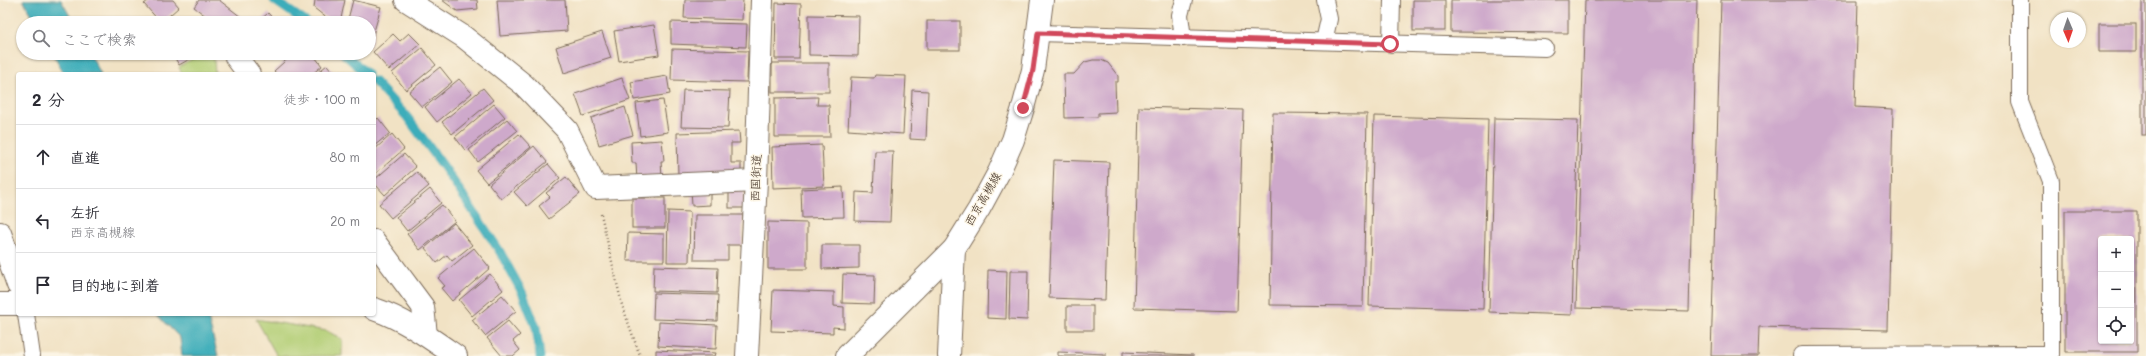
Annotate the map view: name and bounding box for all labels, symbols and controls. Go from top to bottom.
north arrow [2050,12,2086,48]
search box [16,16,376,60]
icon: search [30,27,52,49]
text: ここで検索 [62,29,137,49]
route start [1381,35,1399,53]
text: 2 分 [32,88,65,110]
text: 徒歩 · 100 m [284,90,360,107]
route end [1014,99,1032,117]
icon: ahead [32,146,54,168]
text: 直進 [70,147,100,167]
text: 80 m [330,148,360,165]
street label: 西国街道 [746,154,764,202]
street label: 西京高槻線 [960,169,1004,228]
text: 左折 [70,202,100,222]
icon: left [32,210,54,232]
text: 20 m [330,212,360,229]
text: 西京高槻線 [70,223,135,240]
map controls [2098,236,2134,344]
button: + [2098,236,2134,272]
button: − [2098,272,2134,308]
icon: arrive [32,274,54,296]
text: 目的地に到着 [70,275,160,295]
button: locate [2098,308,2134,344]

